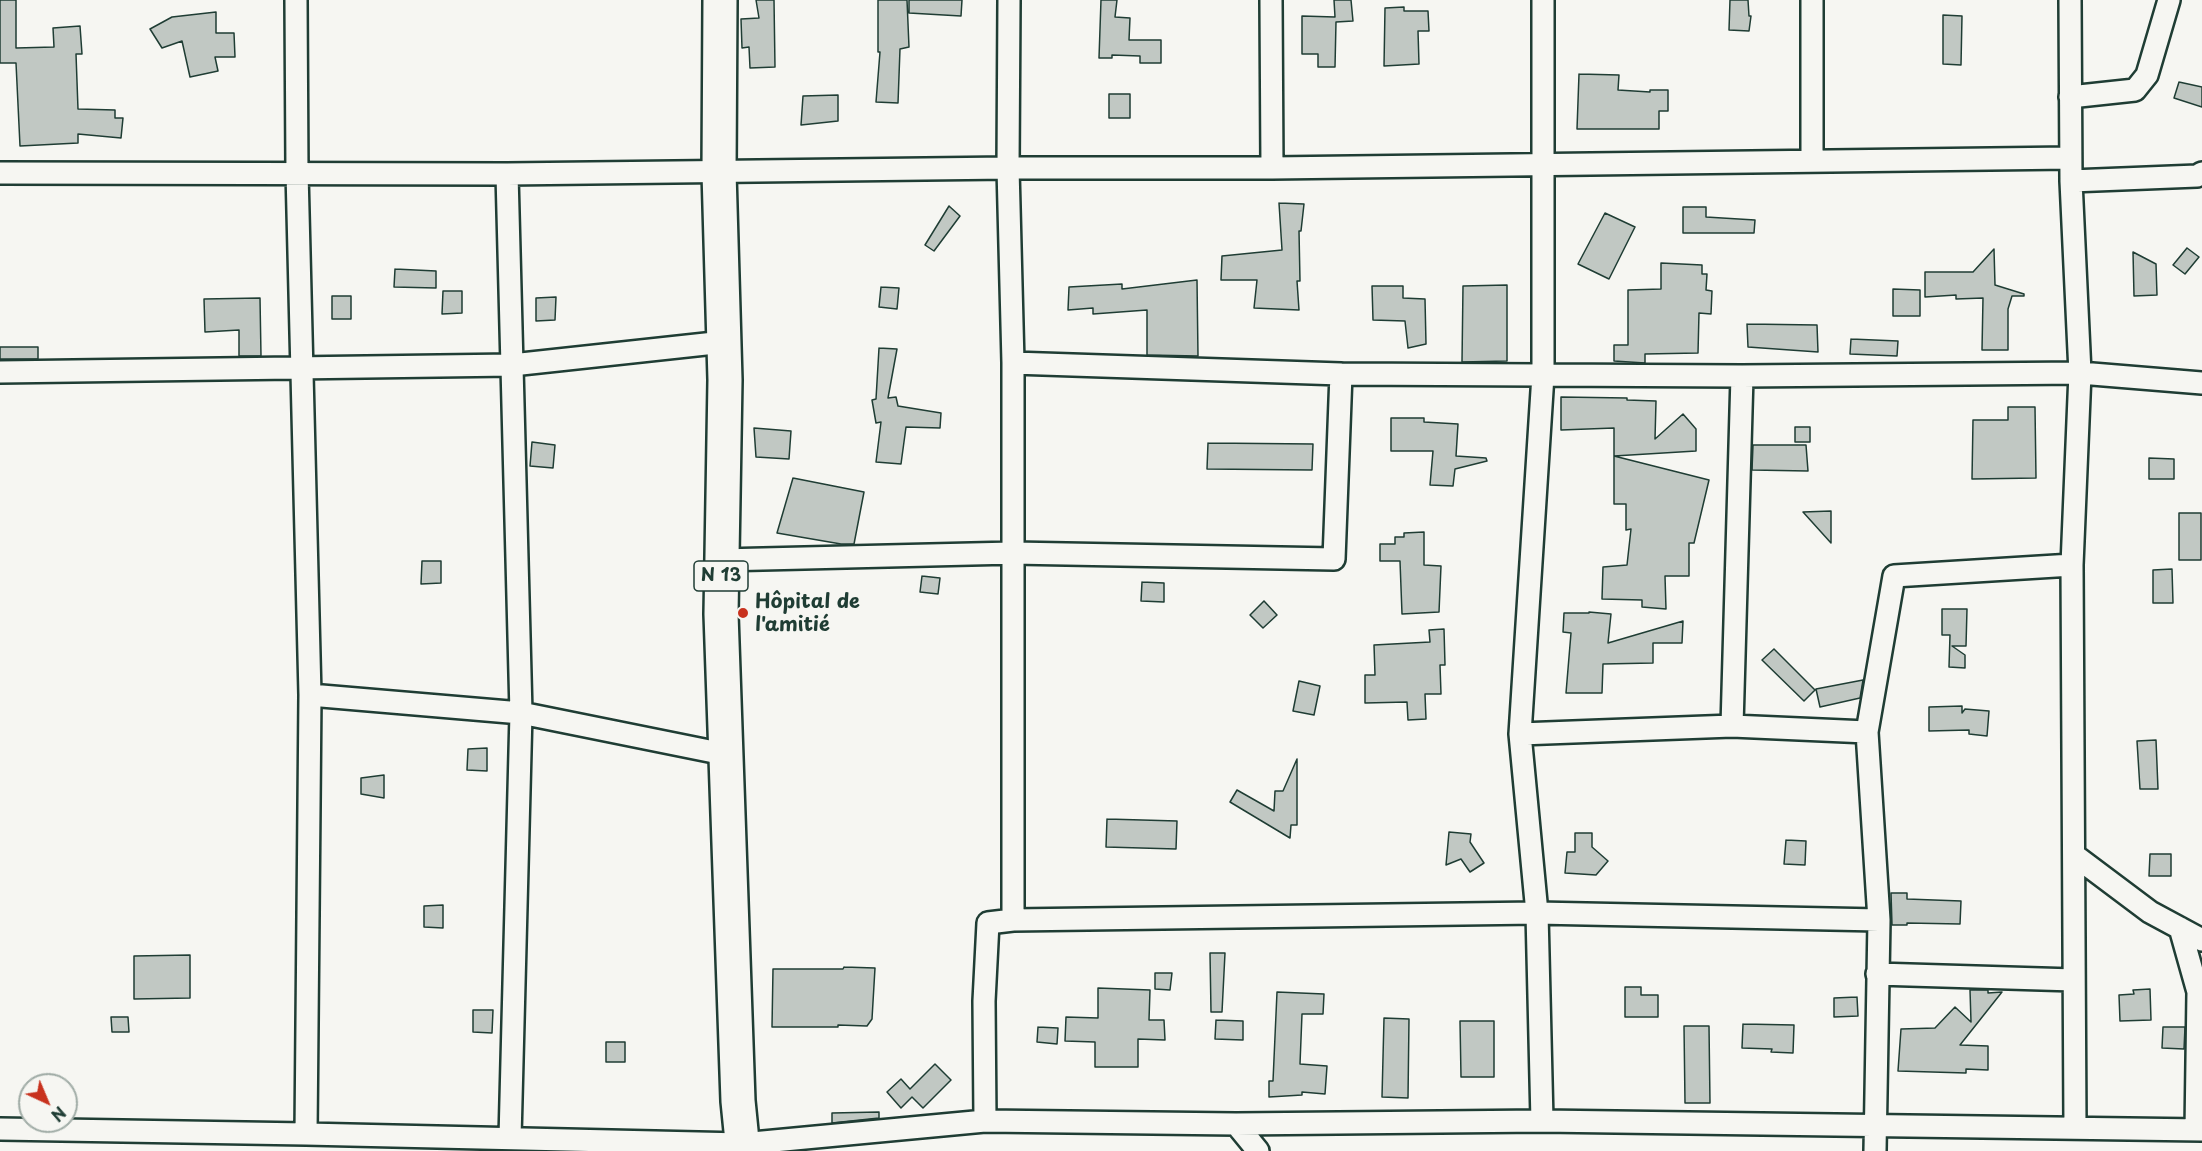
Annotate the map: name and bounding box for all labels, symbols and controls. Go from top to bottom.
road number: N 13 [694,561,748,591]
place label: Hôpital de l'amitié [755,590,860,637]
marker: Hôpital de l'amitié [736,606,750,620]
north arrow [18,1073,78,1133]
text: N [46,1101,72,1128]

